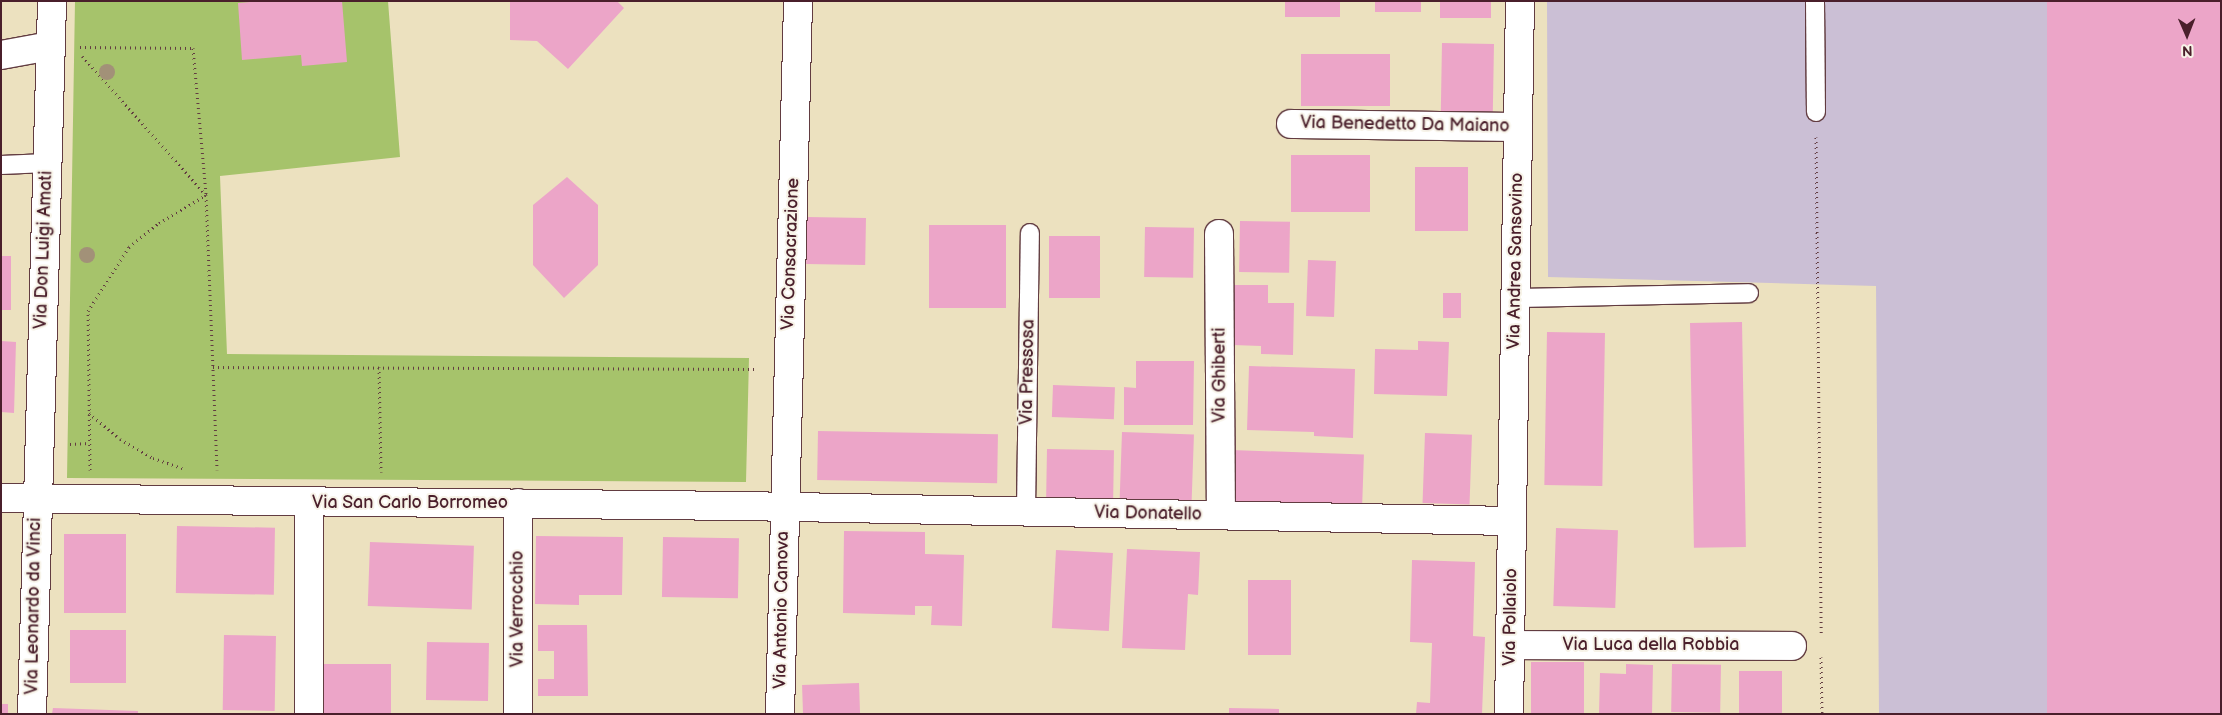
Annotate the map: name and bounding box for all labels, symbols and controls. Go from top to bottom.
north arrow [2162,10,2212,60]
text: N [2182,42,2193,59]
street label: Via Benedetto Da Maiano [1300,112,1510,138]
street label: Via Don Luigi Amati [30,170,58,330]
street label: Via Andrea Sansovino [1504,172,1528,350]
street label: Via Consacrazione [778,177,804,331]
street label: Via Pressosa [1016,319,1040,425]
street label: Via Ghiberti [1209,327,1231,423]
street label: Via San Carlo Borromeo [312,492,508,514]
street label: Via Donatello [1094,502,1202,526]
street label: Via Leonardo da Vinci [22,517,46,695]
street label: Via Antonio Canova [770,531,794,689]
street label: Via Verrocchio [507,550,529,668]
street label: Via Pollaiolo [1499,568,1523,666]
street label: Via Luca della Robbia [1562,634,1740,656]

